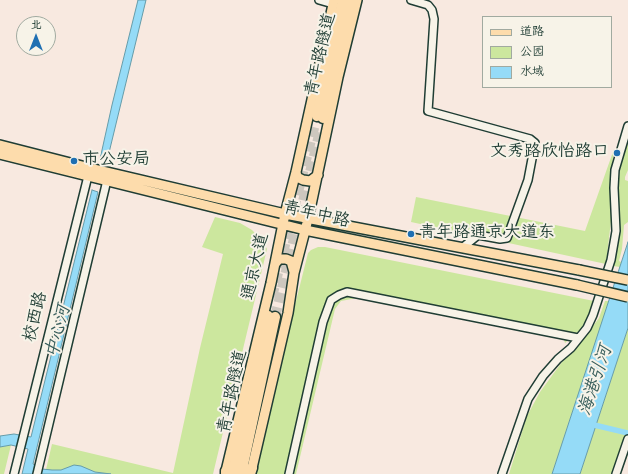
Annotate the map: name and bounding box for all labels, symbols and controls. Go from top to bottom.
street label: 青年路隧道 [303,11,341,99]
north arrow [16,16,56,56]
legend [482,16,612,88]
text: 北 [31,17,42,33]
text: 道路 [520,23,544,41]
text: 公园 [520,43,544,61]
text: 水域 [520,63,544,81]
place label: 文秀路欣怡路口 [490,143,609,163]
marker: 文秀路欣怡路口 [612,148,622,158]
place label: 市公安局 [82,151,150,171]
marker: 市公安局 [69,156,79,166]
street label: 青年中路 [281,198,351,234]
place label: 青年路通京大道东 [419,224,555,244]
marker: 青年路通京大道东 [406,229,416,239]
street label: 通京大道 [239,232,275,302]
street label: 校西路 [21,290,53,344]
water label: 中心河 [43,303,77,361]
water label: 海港引河 [576,343,618,419]
street label: 青年路隧道 [215,348,253,436]

